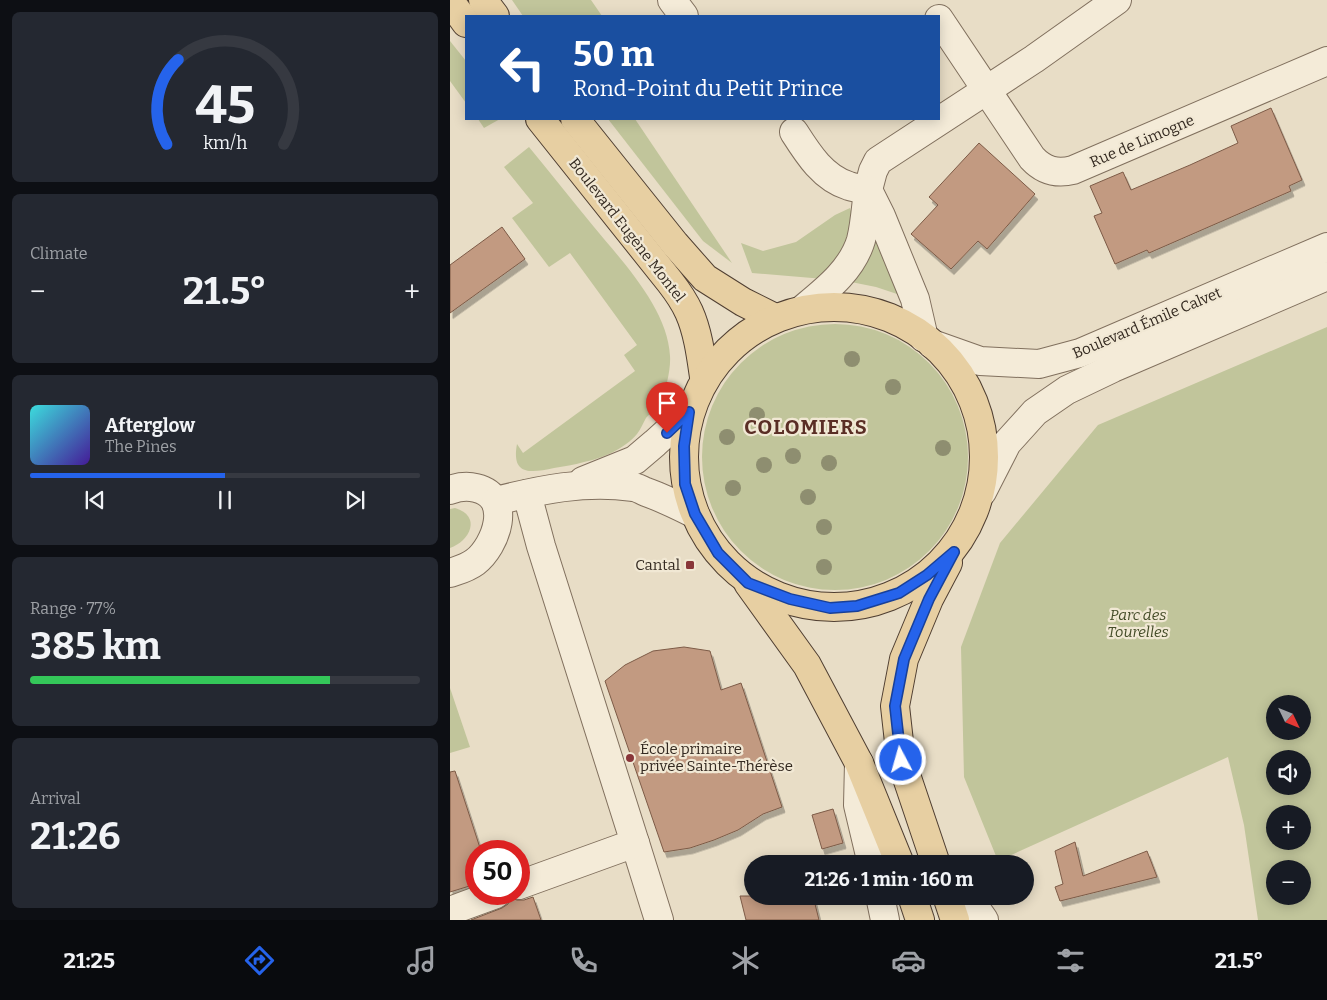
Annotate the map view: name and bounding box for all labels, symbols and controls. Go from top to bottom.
text: 50 m [573,33,654,75]
icon: left [490,35,555,100]
text: 45 [195,74,255,137]
text: Rond-Point du Petit Prince [573,75,843,102]
street label: Rue de Limogne [1087,111,1197,171]
text: km/h [203,132,247,154]
street label: Boulevard Eugène Montel [565,154,689,306]
text: Climate [30,244,88,263]
text: 21.5° [183,268,267,314]
text: − [30,275,45,308]
text: + [404,275,420,308]
street label: Boulevard Émile Calvet [1070,283,1225,363]
pin [646,382,688,433]
icon: arrive [653,389,681,417]
text: Afterglow [105,414,195,437]
district label: COLOMIERS [744,415,868,439]
text: The Pines [105,437,177,456]
icon: previous [81,486,109,514]
icon: pause [211,486,239,514]
icon: next [341,486,369,514]
place label: Cantal [635,556,680,574]
marker: Cantal [684,559,696,571]
text: Range · 77% [30,599,116,618]
park label: Parc des Tourelles [1107,606,1169,641]
text: 385 km [30,623,161,669]
north arrow [1266,695,1311,740]
map controls [1266,695,1311,905]
position arrow [874,733,926,785]
place label: École primaire privée Sainte-Thérèse [640,740,793,775]
button: sound [1266,750,1311,795]
marker: École primaire privée Sainte-Thérèse [624,752,636,764]
text: Arrival [30,789,81,808]
button: + [1266,805,1311,850]
text: 21:26 [30,813,121,859]
speed limit sign: 50 [465,840,530,905]
button: − [1266,860,1311,905]
text: 21:26 · 1 min · 160 m [805,868,973,891]
icon: directions [242,943,277,978]
icon: music [404,943,439,978]
icon: phone [566,943,601,978]
icon: climate [728,943,763,978]
icon: car [891,943,926,978]
icon: filters [1053,943,1088,978]
text: 21:25 [64,947,115,974]
text: 21.5° [1215,947,1263,974]

